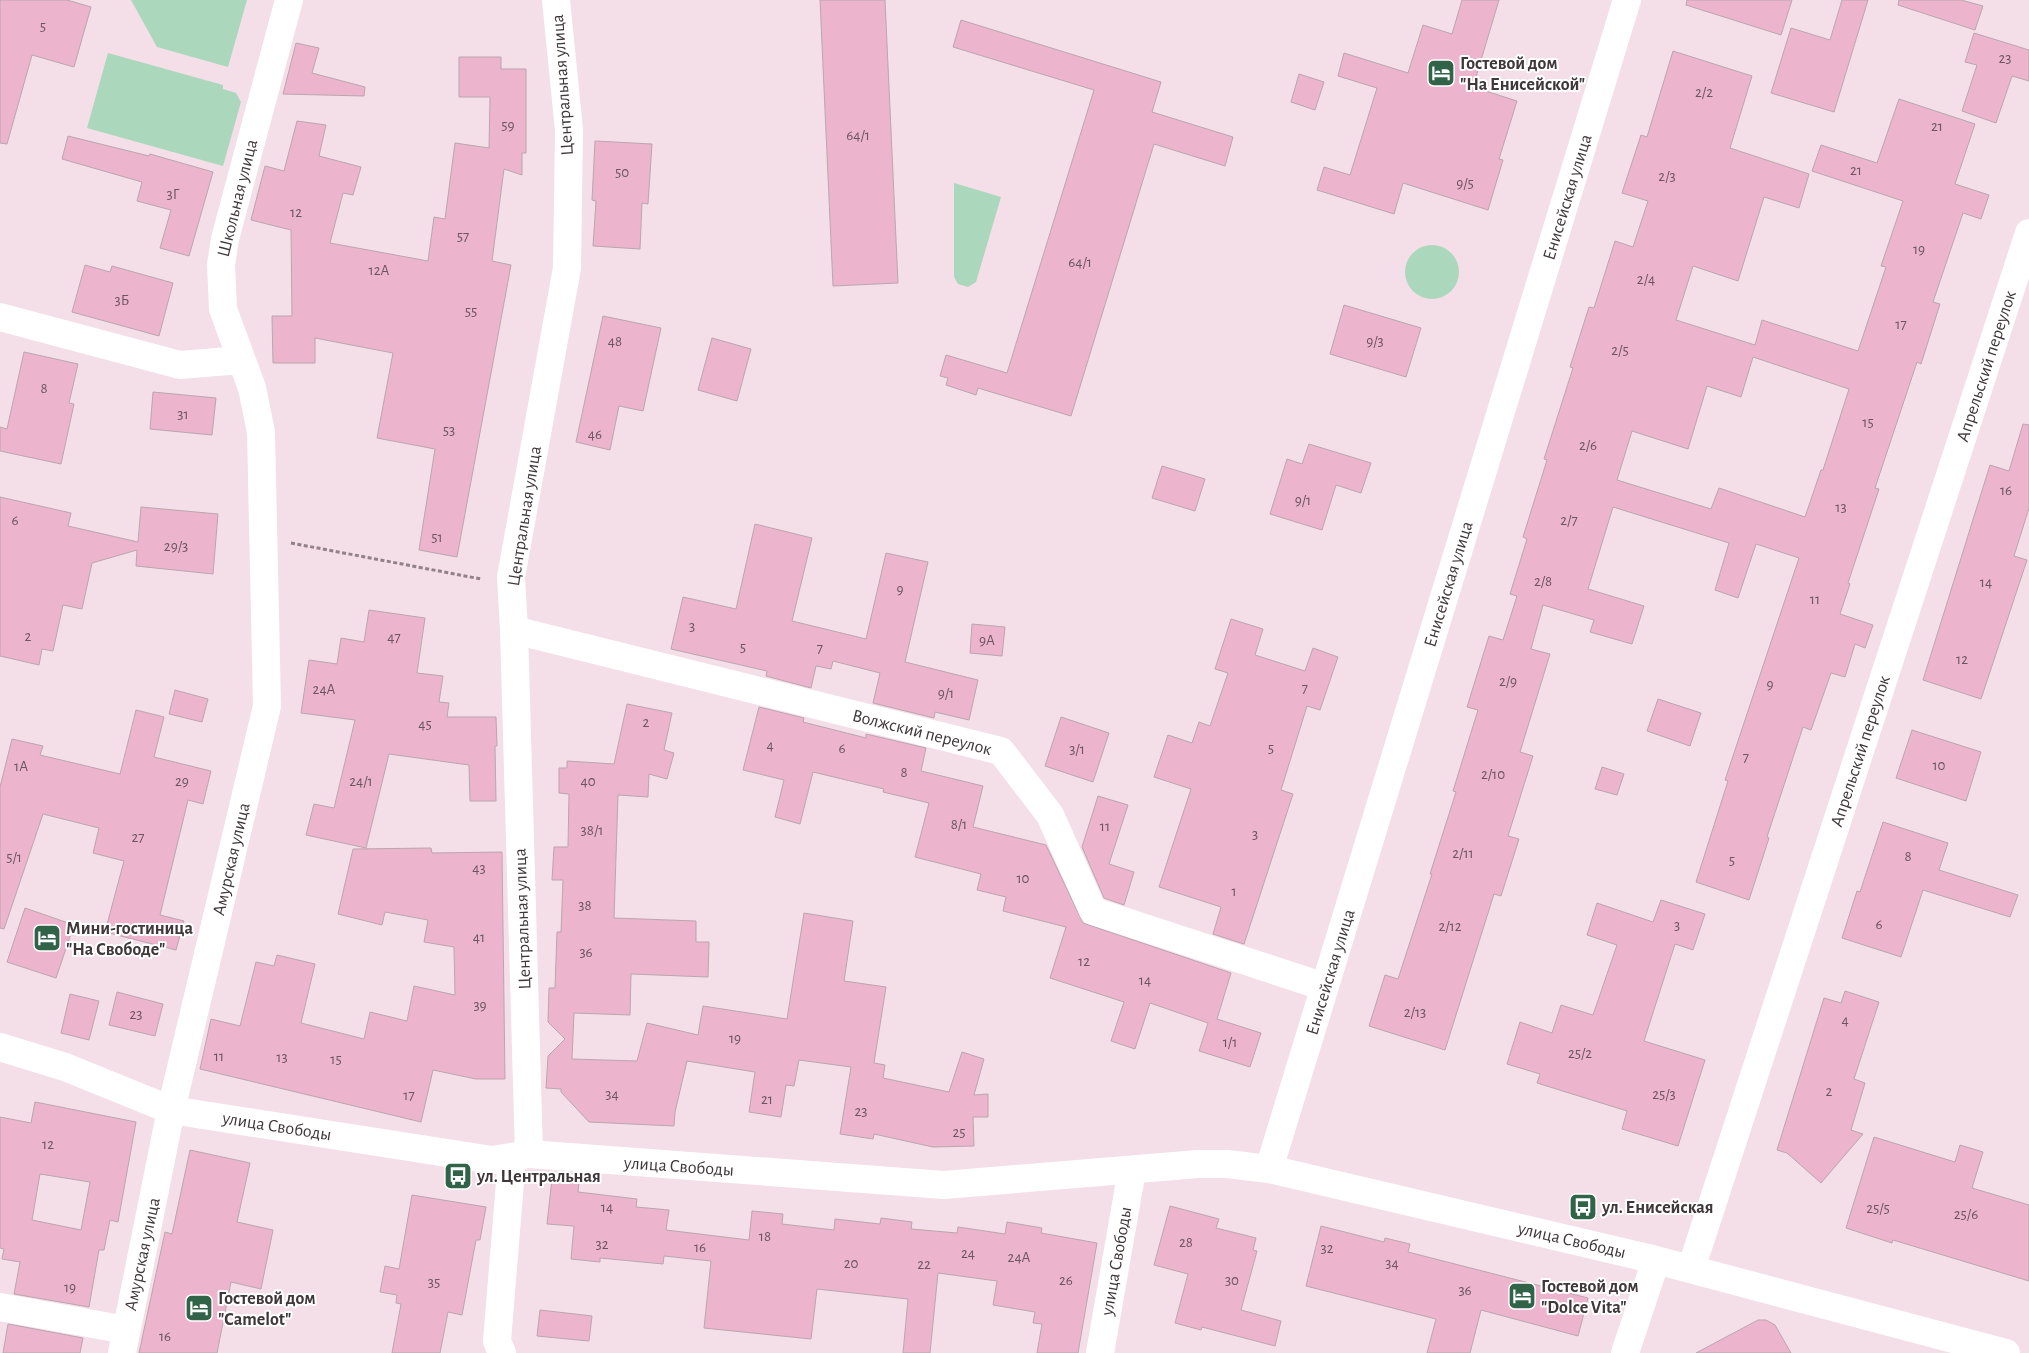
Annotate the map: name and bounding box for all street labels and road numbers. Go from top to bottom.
street label: Центральная улица [549,14,577,156]
street label: Енисейская улица [1540,132,1596,262]
street label: Школьная улица [215,138,261,259]
street label: Апрельский переулок [1954,288,2020,444]
street label: Центральная улица [505,445,545,588]
street label: Енисейская улица [1421,519,1477,649]
street label: Апрельский переулок [1828,673,1894,829]
street label: Волжский переулок [850,707,994,759]
street label: Амурская улица [210,801,254,917]
street label: Центральная улица [512,848,534,990]
street label: Енисейская улица [1303,907,1359,1037]
street label: улица Свободы [220,1108,333,1144]
street label: улица Свободы [622,1153,735,1180]
street label: Амурская улица [122,1196,164,1313]
street label: улица Свободы [1097,1205,1135,1318]
street label: улица Свободы [1515,1219,1628,1262]

